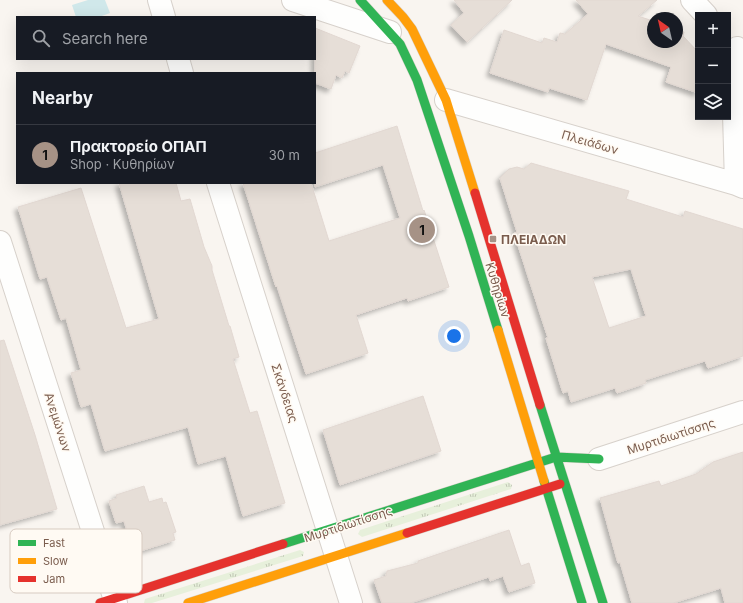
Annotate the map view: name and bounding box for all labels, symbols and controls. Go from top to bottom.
north arrow [647,12,683,48]
map controls [695,12,731,120]
button: + [695,12,731,48]
search box [16,16,316,60]
icon: search [30,27,52,49]
text: Search here [62,29,148,48]
button: − [695,48,731,84]
button: layers [695,84,731,120]
text: Nearby [32,88,93,108]
street label: Πλειάδων [560,127,620,157]
text: Πρακτορείο ΟΠΑΠ [70,137,207,156]
text: 1 [42,147,48,163]
text: 30 m [269,147,300,163]
text: Shop · Κυθηρίων [70,156,175,172]
pin: 1 [409,215,435,245]
place label: ΠΛΕΙΑΔΩΝ [501,232,566,247]
marker: ΠΛΕΙΑΔΩΝ [488,234,498,244]
street label: Κυθηρίων [482,261,514,319]
your location [444,326,464,346]
street label: Σκάνδειας [268,362,302,425]
street label: Ανεμώνων [41,390,75,454]
street label: Μυρτιδιωτίσσης [625,415,717,457]
street label: Μυρτιδιωτίσσης [302,503,394,545]
legend [10,529,142,593]
text: Fast [43,536,65,550]
text: Slow [43,554,68,568]
text: Jam [43,572,65,586]

